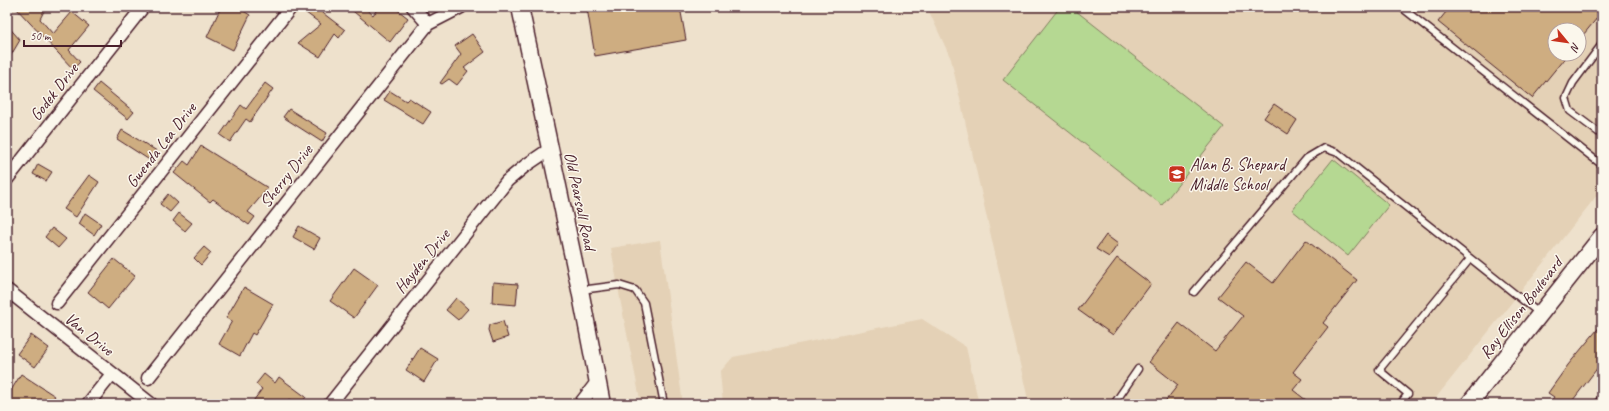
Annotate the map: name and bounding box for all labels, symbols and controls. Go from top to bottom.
scale bar [24,22,121,48]
north arrow [1547,22,1587,62]
text: 50 m [30,28,52,44]
text: N [1567,40,1584,55]
street label: Godek Drive [25,58,84,125]
street label: Gwenda Lea Drive [121,97,202,192]
street label: Sherry Drive [255,139,318,212]
street label: Old Pearsall Road [559,150,601,254]
place label: Alan B. Shepard Middle School [1190,154,1287,195]
school or university icon: Alan B. Shepard Middle School [1167,164,1187,184]
street label: Hayden Drive [390,223,455,297]
street label: Ray Ellison Boulevard [1475,251,1568,363]
street label: Van Drive [60,308,119,361]

